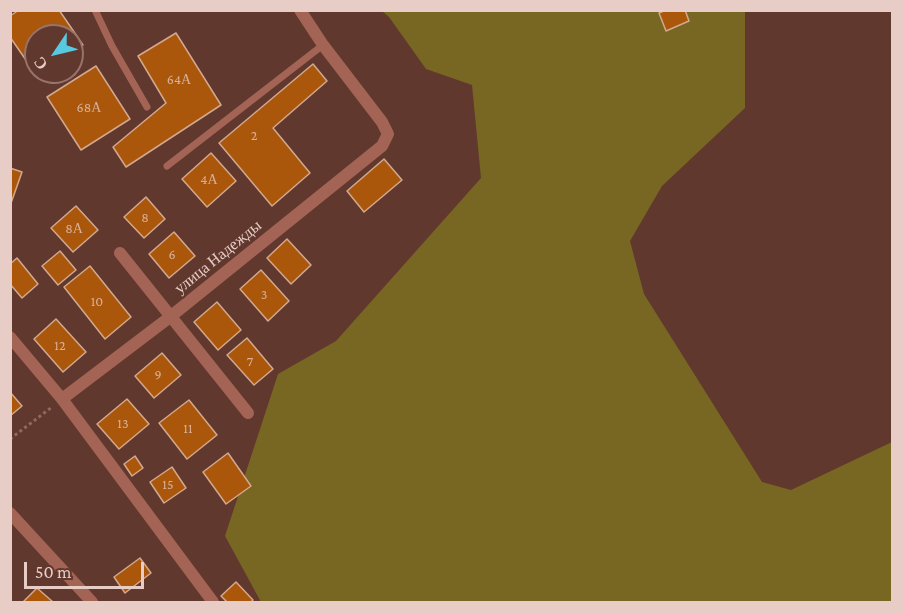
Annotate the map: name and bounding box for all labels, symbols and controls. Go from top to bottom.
north arrow [24,24,84,84]
text: С [30,54,51,73]
house number: 64А [167,72,191,88]
house number: 68А [77,100,101,116]
house number: 2 [251,128,257,144]
house number: 4А [200,172,218,188]
house number: 8 [141,210,149,226]
street label: улица Надежды [171,216,265,298]
house number: 8А [65,221,83,237]
house number: 6 [168,247,176,263]
house number: 3 [261,287,267,303]
house number: 10 [91,294,103,310]
house number: 12 [54,338,66,354]
house number: 7 [247,354,253,370]
house number: 9 [154,367,162,383]
house number: 13 [117,416,129,432]
house number: 11 [183,421,193,437]
house number: 15 [162,477,174,493]
scale bar [27,550,147,588]
text: 50 m [35,562,72,582]

